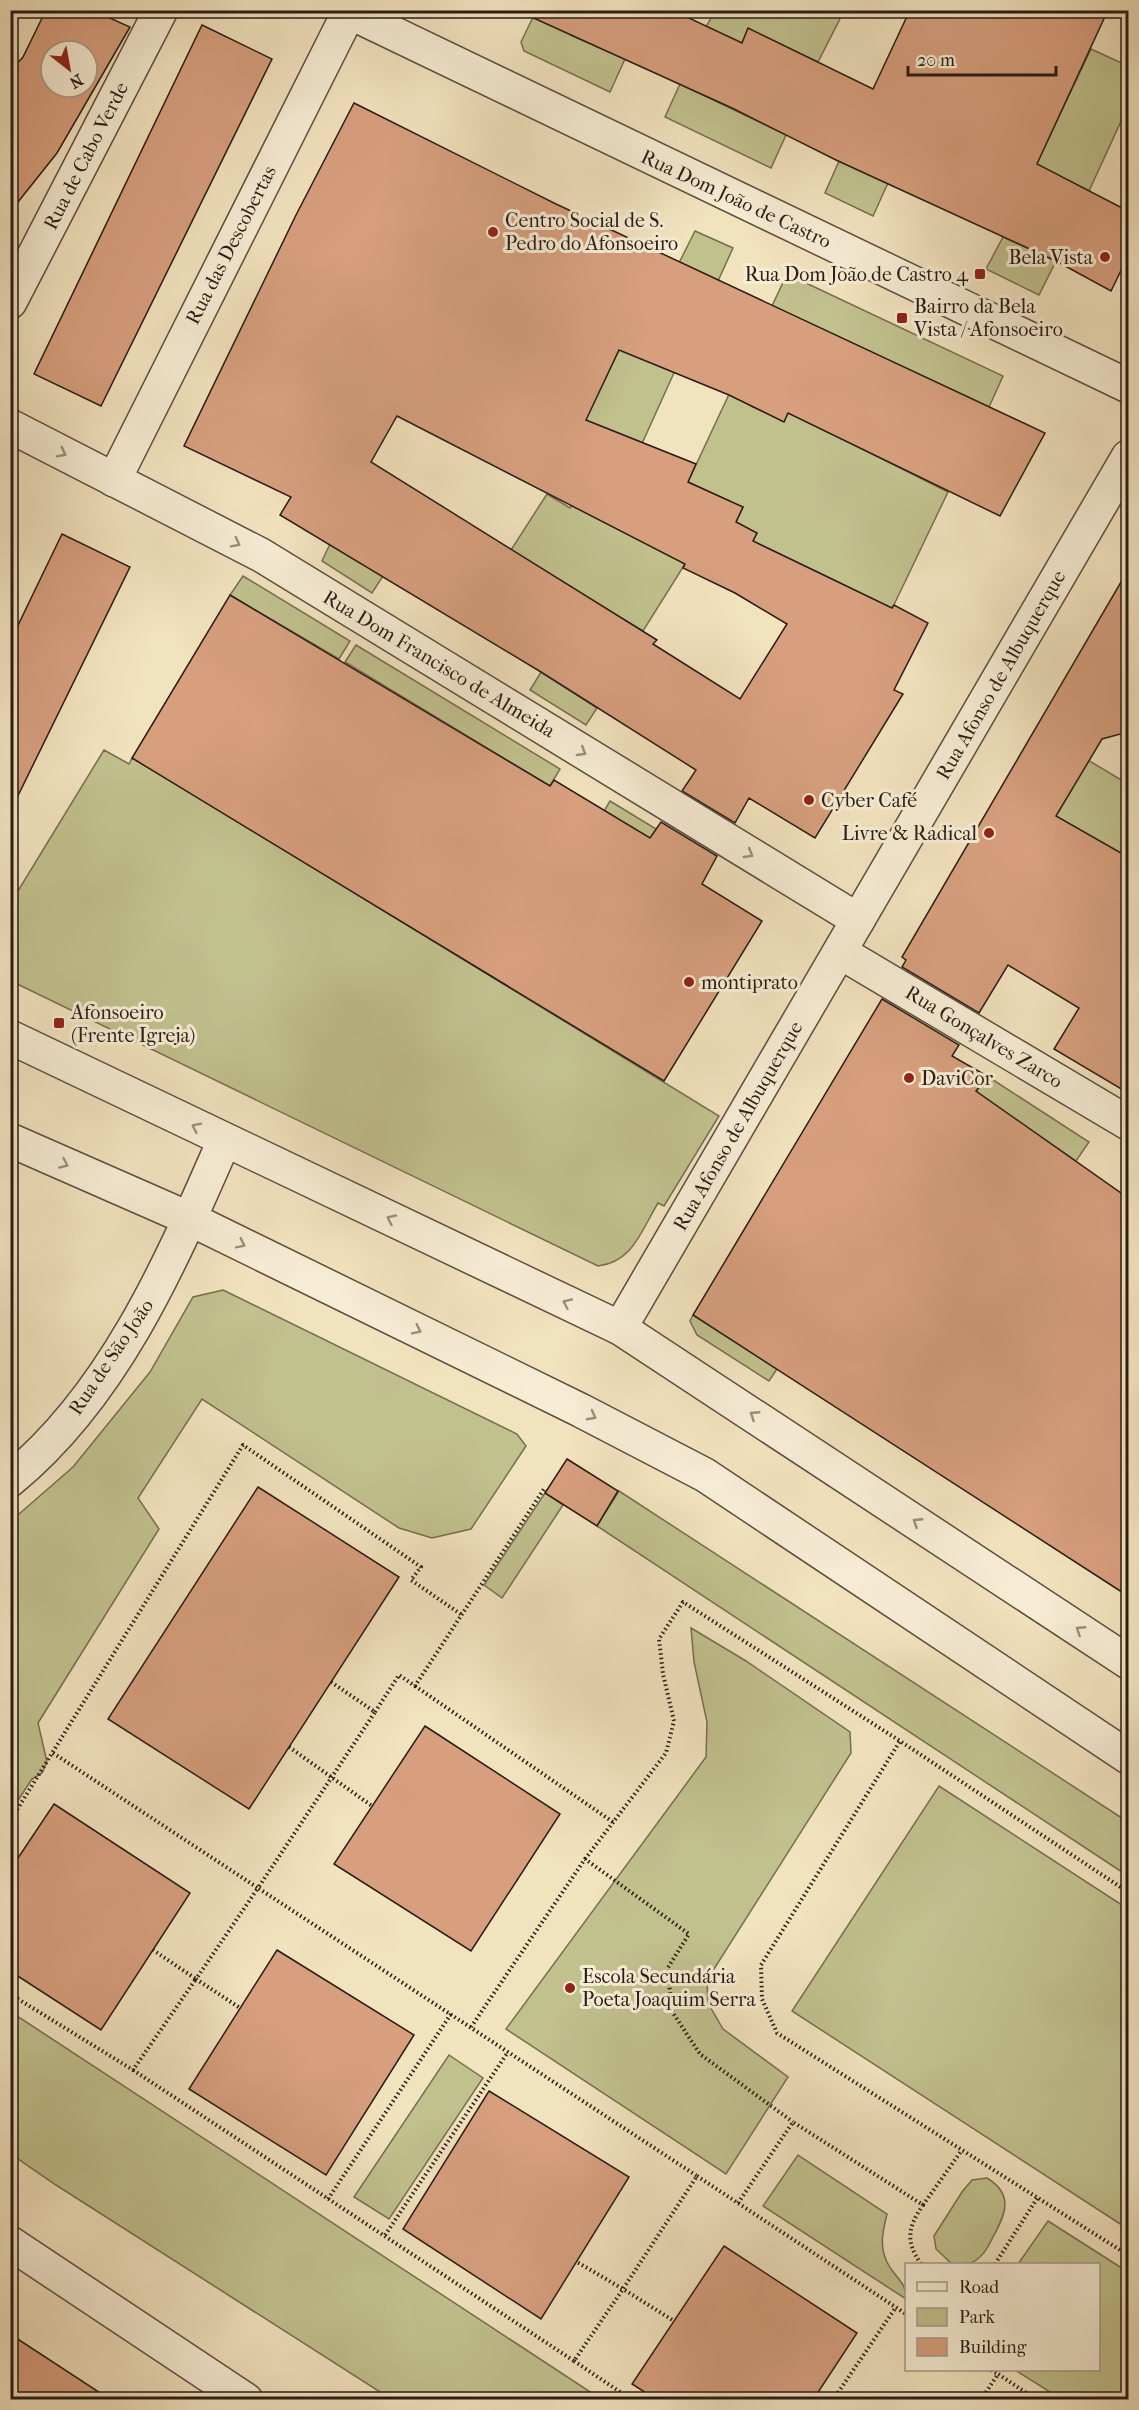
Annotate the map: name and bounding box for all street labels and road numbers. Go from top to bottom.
street label: Rua de Cabo Verde [39,78,133,234]
street label: Rua Dom João de Castro [637,145,835,253]
street label: Rua das Descobertas [181,162,281,328]
street label: Rua Afonso de Albuquerque [932,566,1071,784]
street label: Rua Dom Francisco de Almeida [319,586,560,743]
street label: Rua Gonçalves Zarco [901,981,1067,1093]
street label: Rua Afonso de Albuquerque [669,1017,808,1235]
street label: Rua de São João [64,1295,158,1419]

